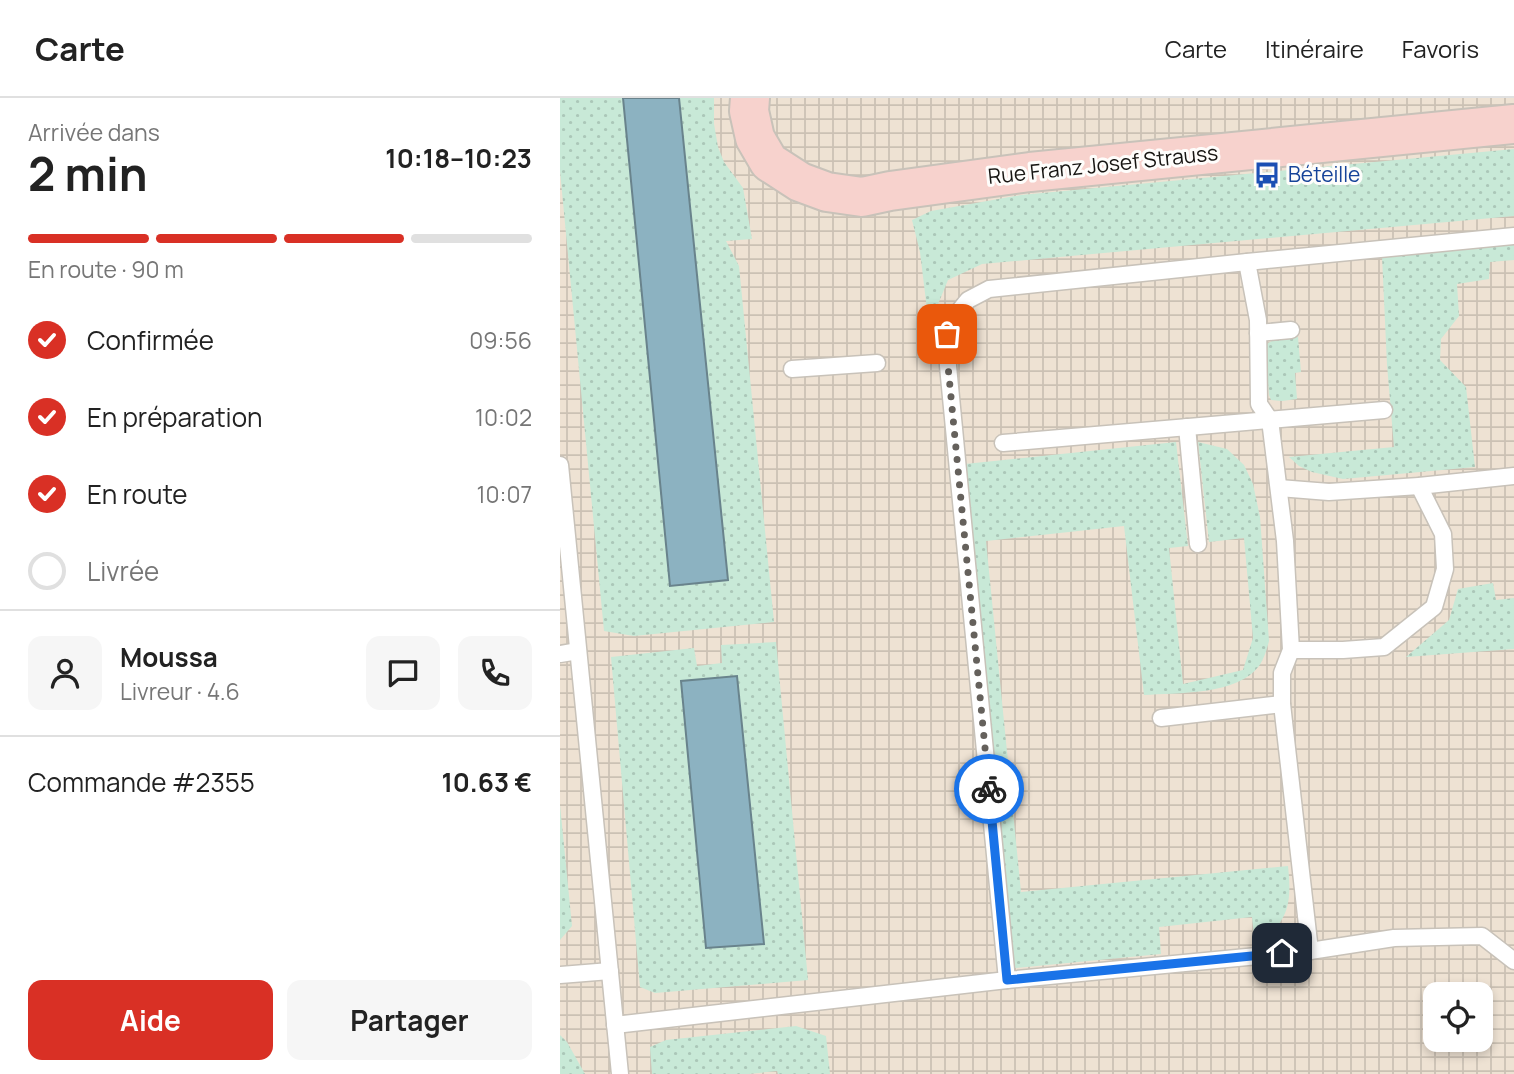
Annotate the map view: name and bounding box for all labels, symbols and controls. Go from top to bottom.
text: Carte [35,26,125,71]
text: Carte [1165,32,1227,65]
text: Itinéraire [1265,32,1364,65]
text: Favoris [1402,32,1479,65]
text: Arrivée dans [28,116,160,148]
street label: Rue Franz Josef Strauss [987,138,1219,190]
text: 10:18–10:23 [385,140,532,176]
text: 2 min [28,142,148,205]
bus stop icon: Béteille [1252,160,1282,190]
place label: Béteille [1288,160,1360,188]
text: En route · 90 m [28,253,184,285]
pin [917,304,977,364]
icon: bag [928,315,966,353]
icon: check [28,321,66,359]
text: Confirmée [87,322,214,358]
text: 09:56 [469,324,532,356]
icon: check [28,398,66,436]
text: En préparation [87,399,262,435]
text: 10:02 [475,401,532,433]
icon: check [28,475,66,513]
text: En route [87,476,188,512]
text: 10:07 [477,478,532,510]
text: Livrée [87,553,159,589]
button: person [28,636,102,710]
button: chat [366,636,440,710]
button: phone [458,636,532,710]
text: Moussa [120,639,218,675]
text: Livreur · 4.6 [120,675,240,707]
courier [954,754,1024,824]
text: Commande #2355 [28,764,255,800]
text: 10.63 € [441,764,532,800]
icon: bike [970,770,1008,808]
pin [1252,923,1312,983]
icon: home [1263,934,1301,972]
button: Aide [28,980,273,1060]
button: Partager [287,980,532,1060]
map controls [1423,982,1493,1052]
button: locate [1423,982,1493,1052]

